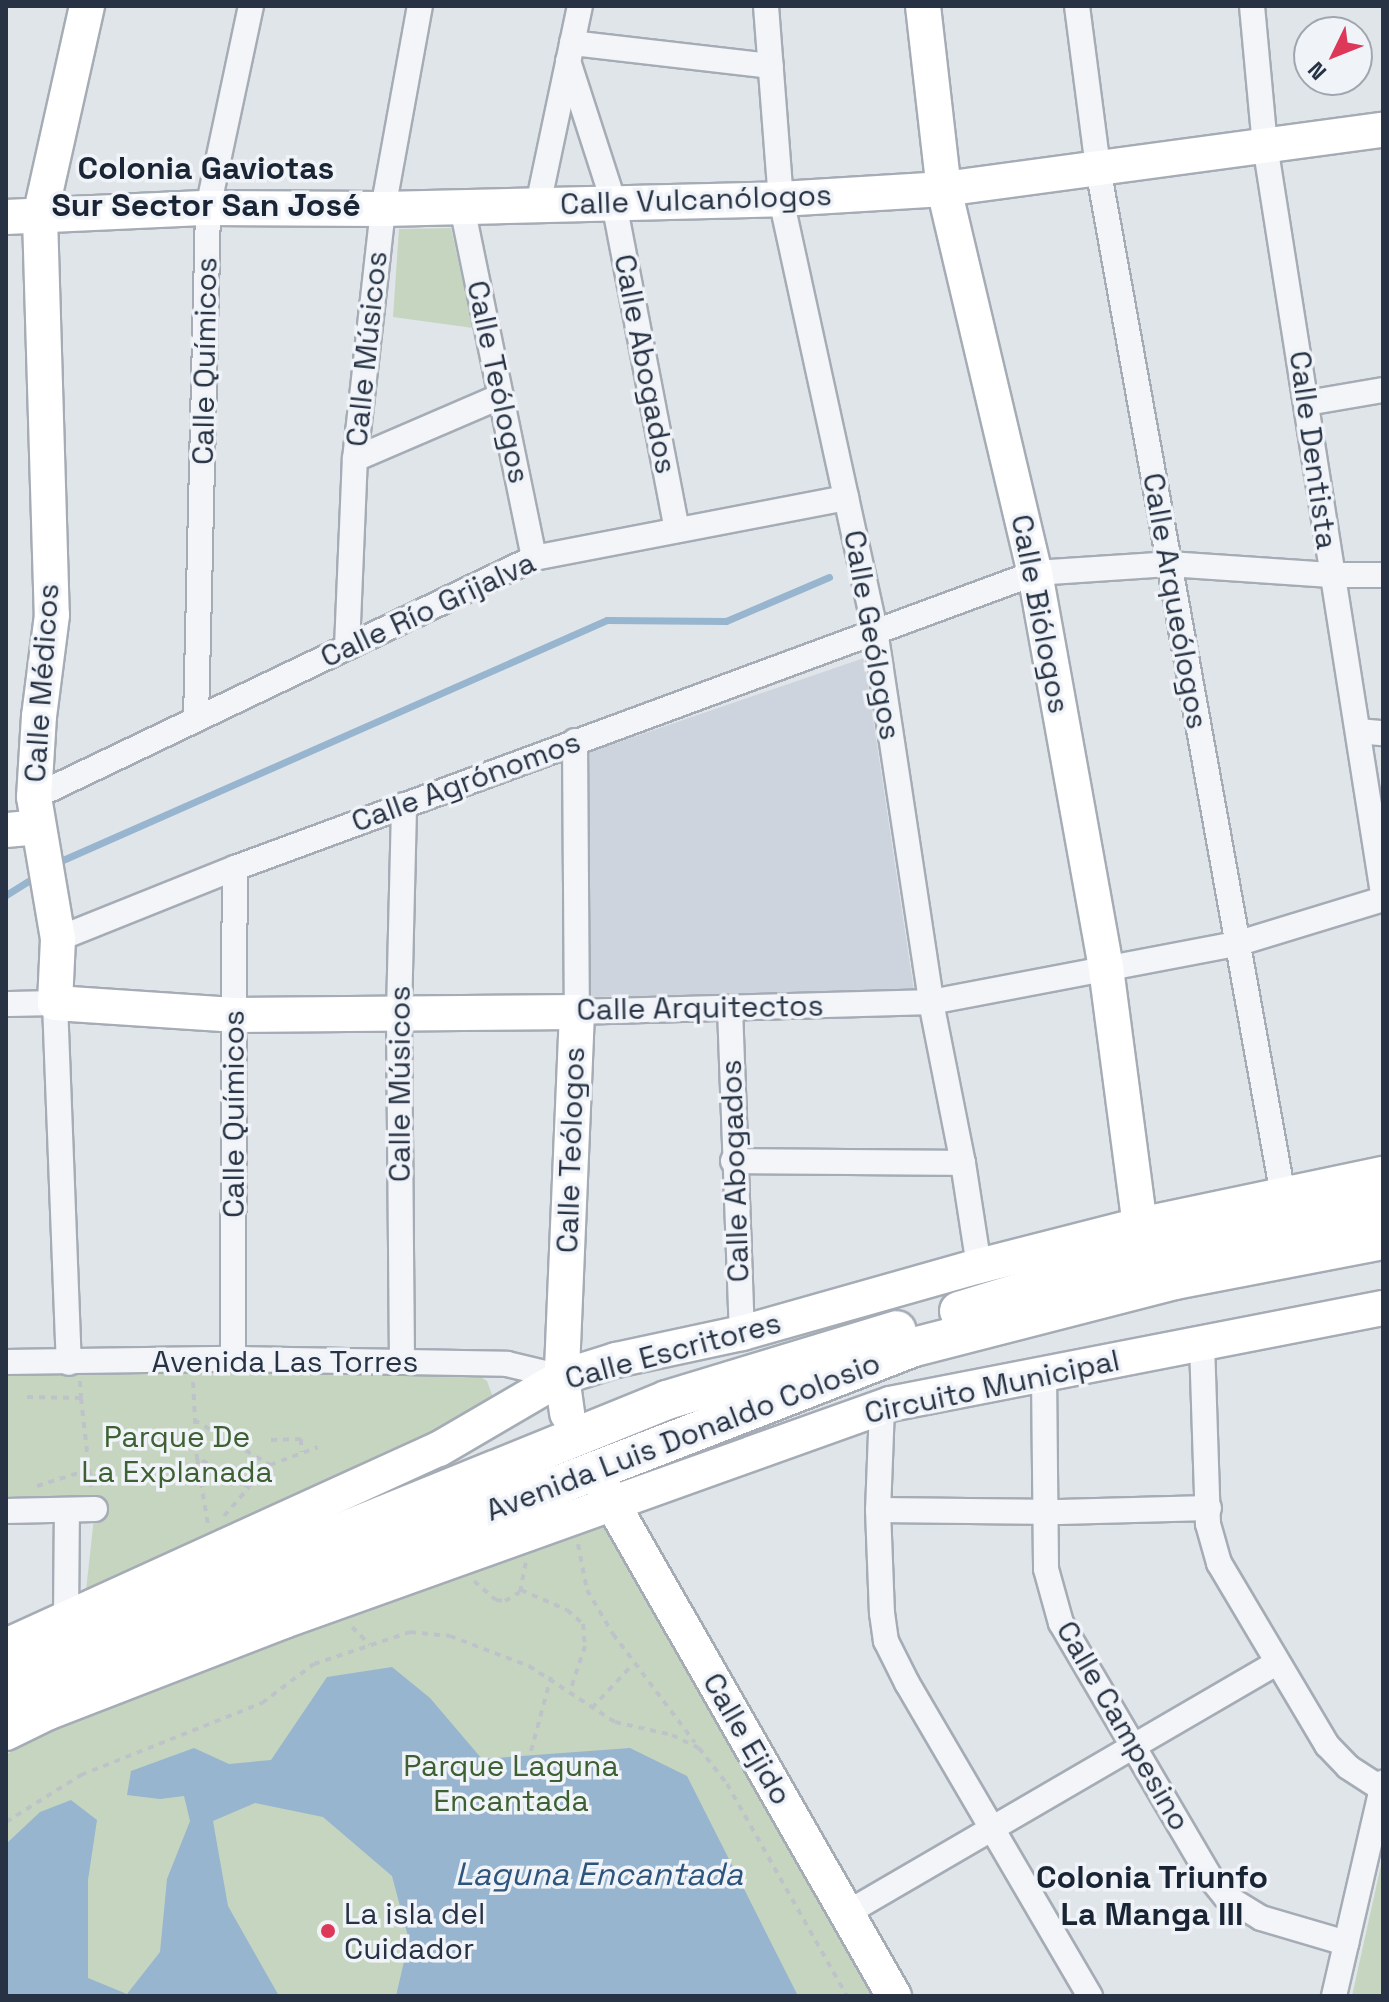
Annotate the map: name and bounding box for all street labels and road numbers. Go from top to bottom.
street label: Calle Vulcanólogos [559,177,833,223]
street label: Calle Músicos [339,249,395,449]
street label: Calle Abogados [606,251,684,477]
street label: Calle Químicos [185,257,225,465]
street label: Calle Teólogos [459,277,537,487]
street label: Calle Dentista [1281,349,1345,551]
street label: Calle Arqueólogos [1135,470,1215,732]
street label: Calle Biólogos [1003,511,1077,717]
street label: Calle Geólogos [836,527,908,743]
street label: Calle Río Grijalva [315,545,541,675]
street label: Calle Médicos [17,582,67,784]
street label: Calle Agrónomos [347,724,585,840]
street label: Calle Músicos [382,986,418,1182]
street label: Calle Arquitectos [576,988,824,1028]
street label: Calle Químicos [216,1010,252,1218]
street label: Calle Teólogos [549,1046,593,1254]
street label: Calle Abogados [713,1059,757,1283]
street label: Calle Escritores [561,1305,785,1397]
street label: Circuito Municipal [861,1342,1123,1432]
street label: Avenida Las Torres [151,1344,419,1380]
street label: Avenida Luis Donaldo Colosio [481,1345,885,1529]
street label: Calle Campesino [1048,1615,1198,1837]
street label: Calle Ejido [695,1667,799,1811]

